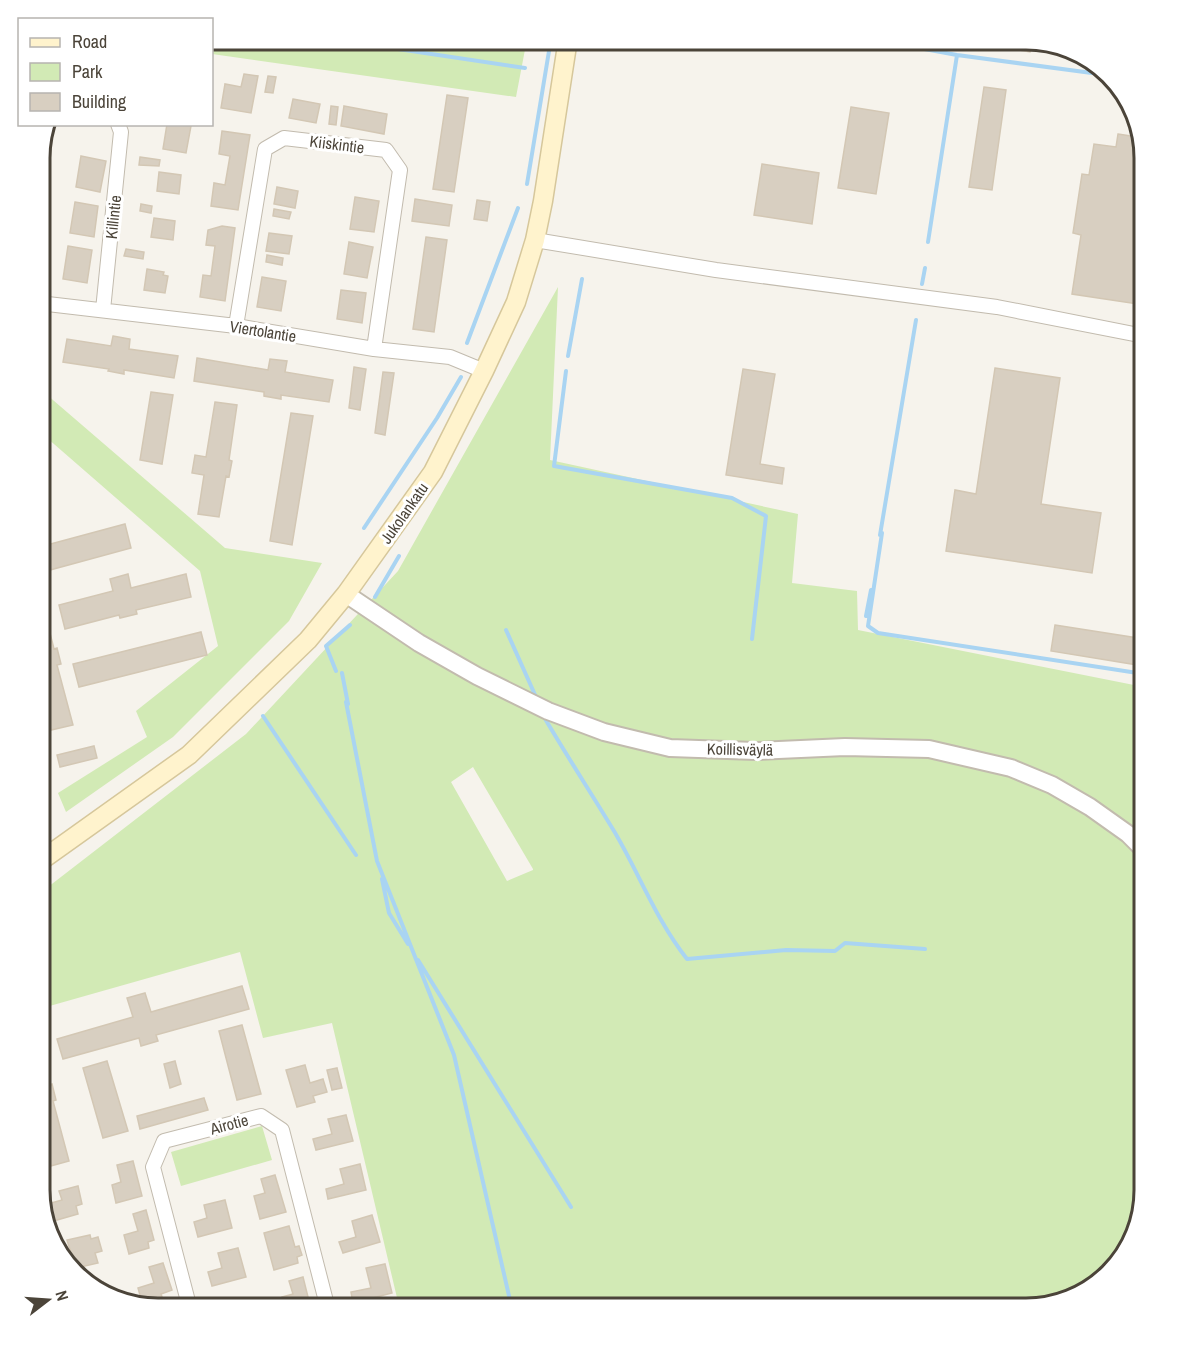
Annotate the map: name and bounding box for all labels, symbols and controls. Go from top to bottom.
legend [18,18,213,126]
text: Road [72,29,107,54]
text: Park [72,59,103,84]
text: Building [72,89,127,114]
street label: Kiiskintie [309,130,365,158]
street label: Killintie [100,194,126,240]
street label: Viertolantie [228,315,298,347]
street label: Jukolankatu [375,478,433,548]
street label: Koillisväylä [707,737,774,761]
street label: Airotie [207,1108,251,1140]
north arrow [18,1270,78,1330]
text: N [50,1288,74,1303]

